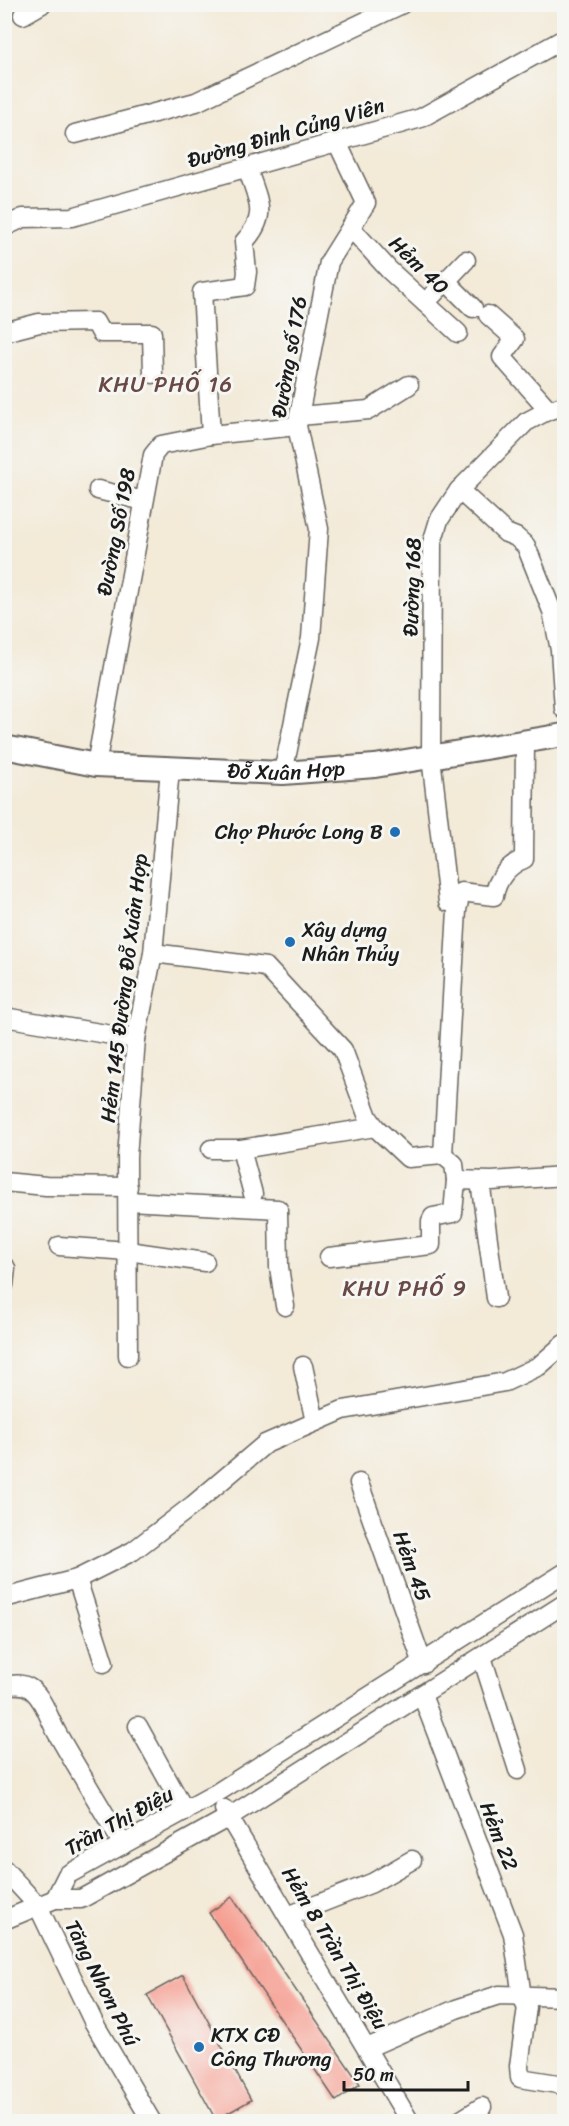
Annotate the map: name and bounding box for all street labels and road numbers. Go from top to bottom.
street label: Đường Đinh Củng Viên [183,87,389,179]
street label: Hẻm 40 [379,226,459,304]
street label: Đường số 176 [260,293,318,421]
street label: Đường Số 198 [85,465,147,599]
street label: Đường 168 [391,537,433,637]
street label: Đỗ Xuân Hợp [226,749,346,792]
street label: Hẻm 145 Đường Đỗ Xuân Hợp [89,851,159,1125]
street label: Hẻm 45 [382,1525,442,1607]
street label: Trần Thị Điệu [57,1775,181,1867]
street label: Hẻm 22 [468,1796,530,1876]
street label: Hẻm 8 Trần Thị Điệu [271,1859,399,2038]
street label: Tăng Nhơn Phú [54,1913,151,2054]

